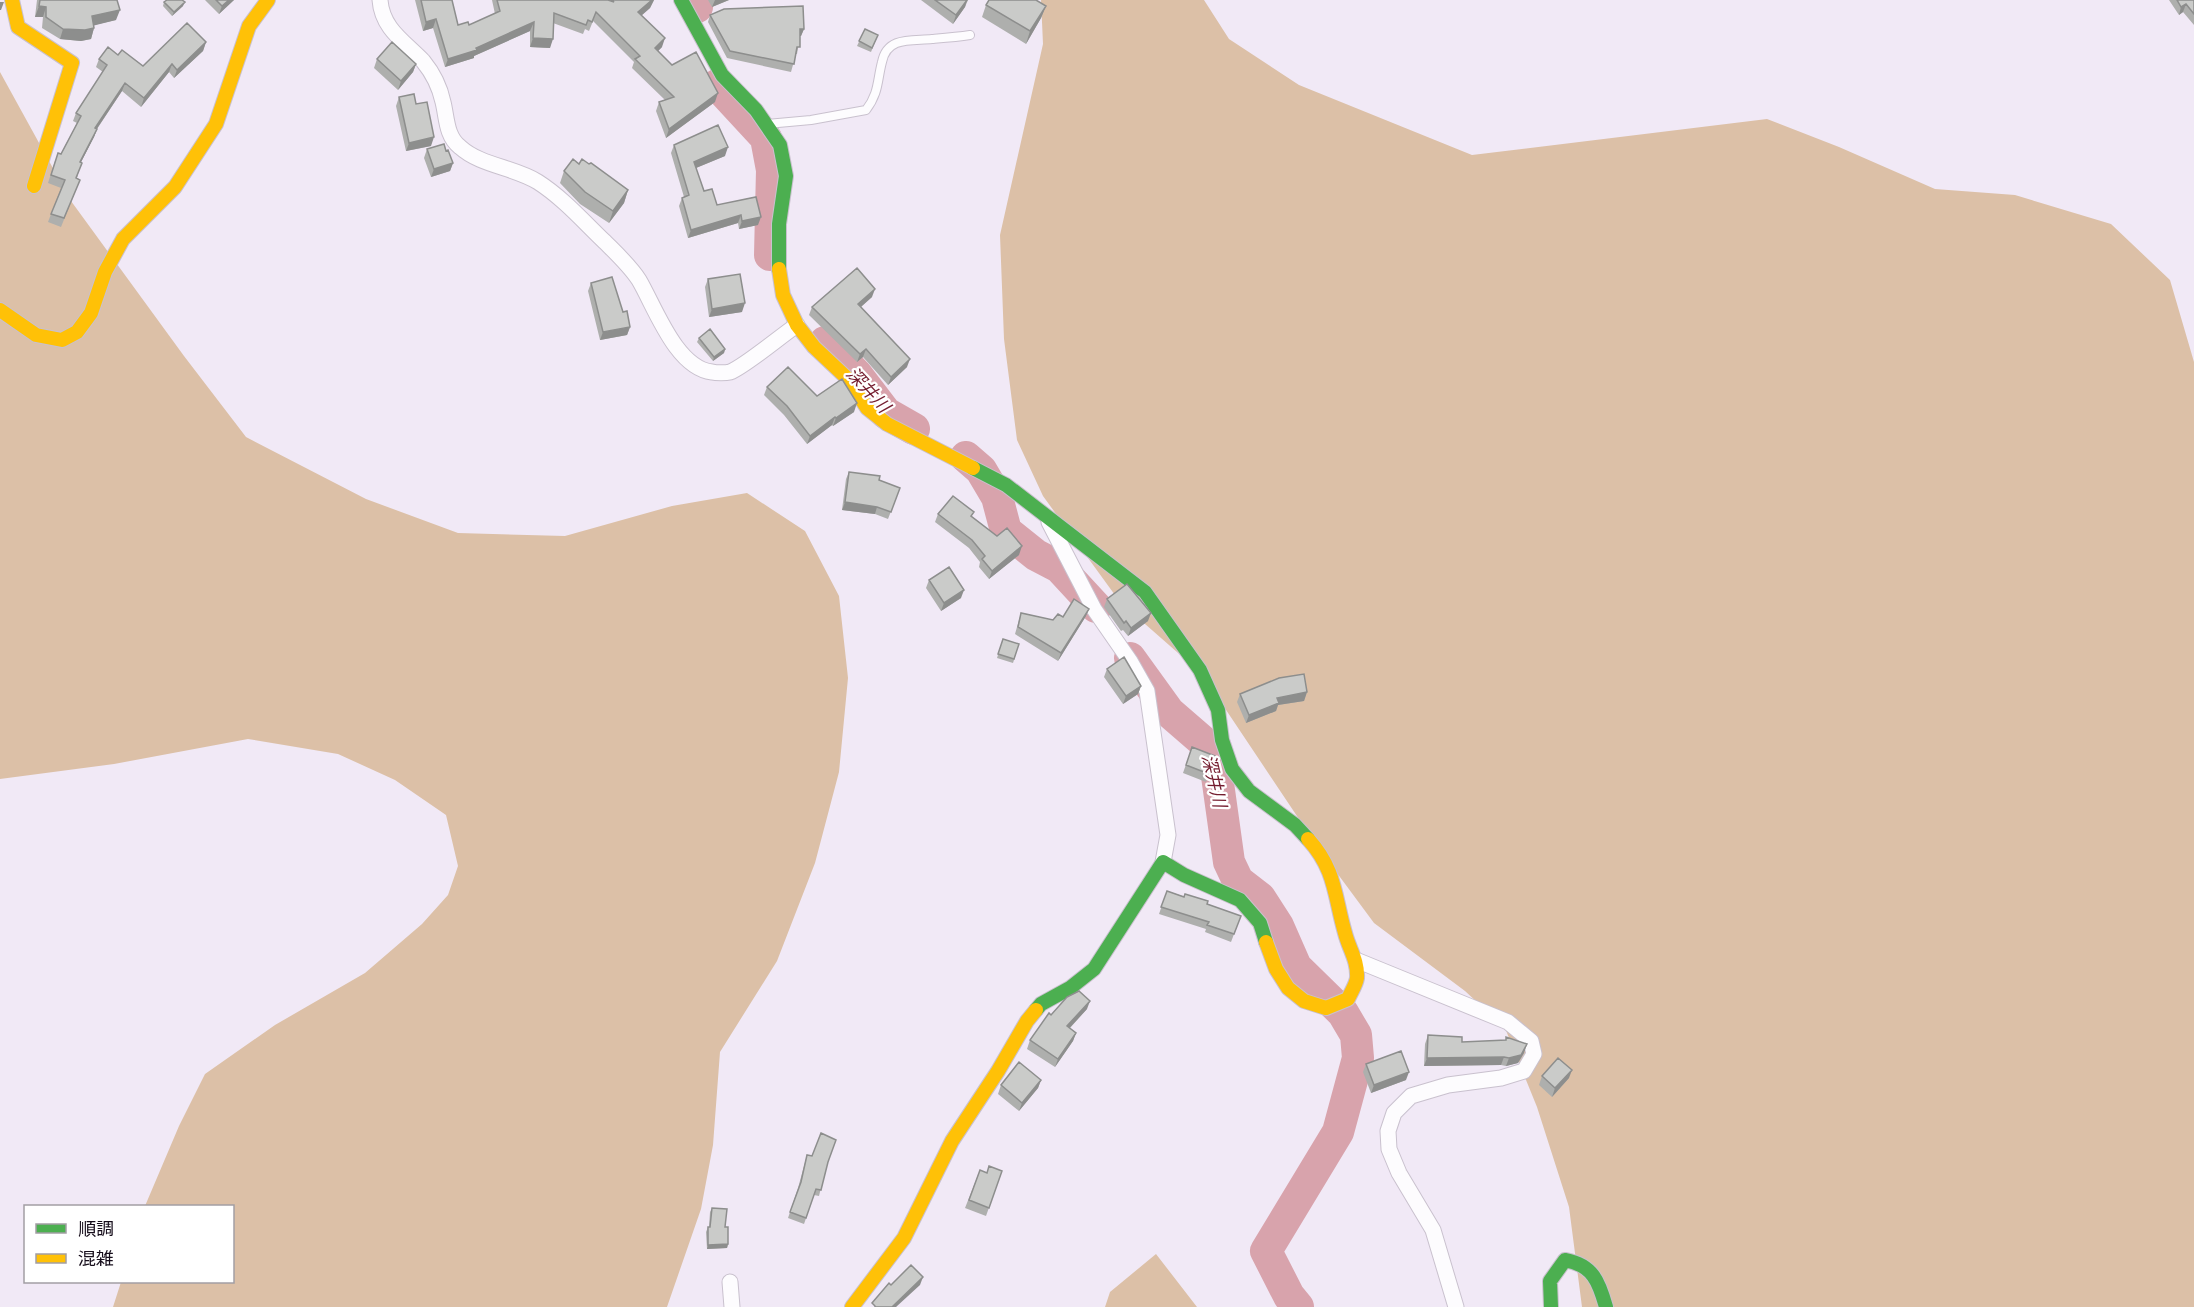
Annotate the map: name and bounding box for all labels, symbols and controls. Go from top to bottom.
water label: 深井川 [842,362,897,419]
water label: 深井川 [1197,752,1232,812]
legend [24,1205,234,1283]
text: 順調 [78,1217,114,1240]
text: 混雑 [78,1247,114,1270]

